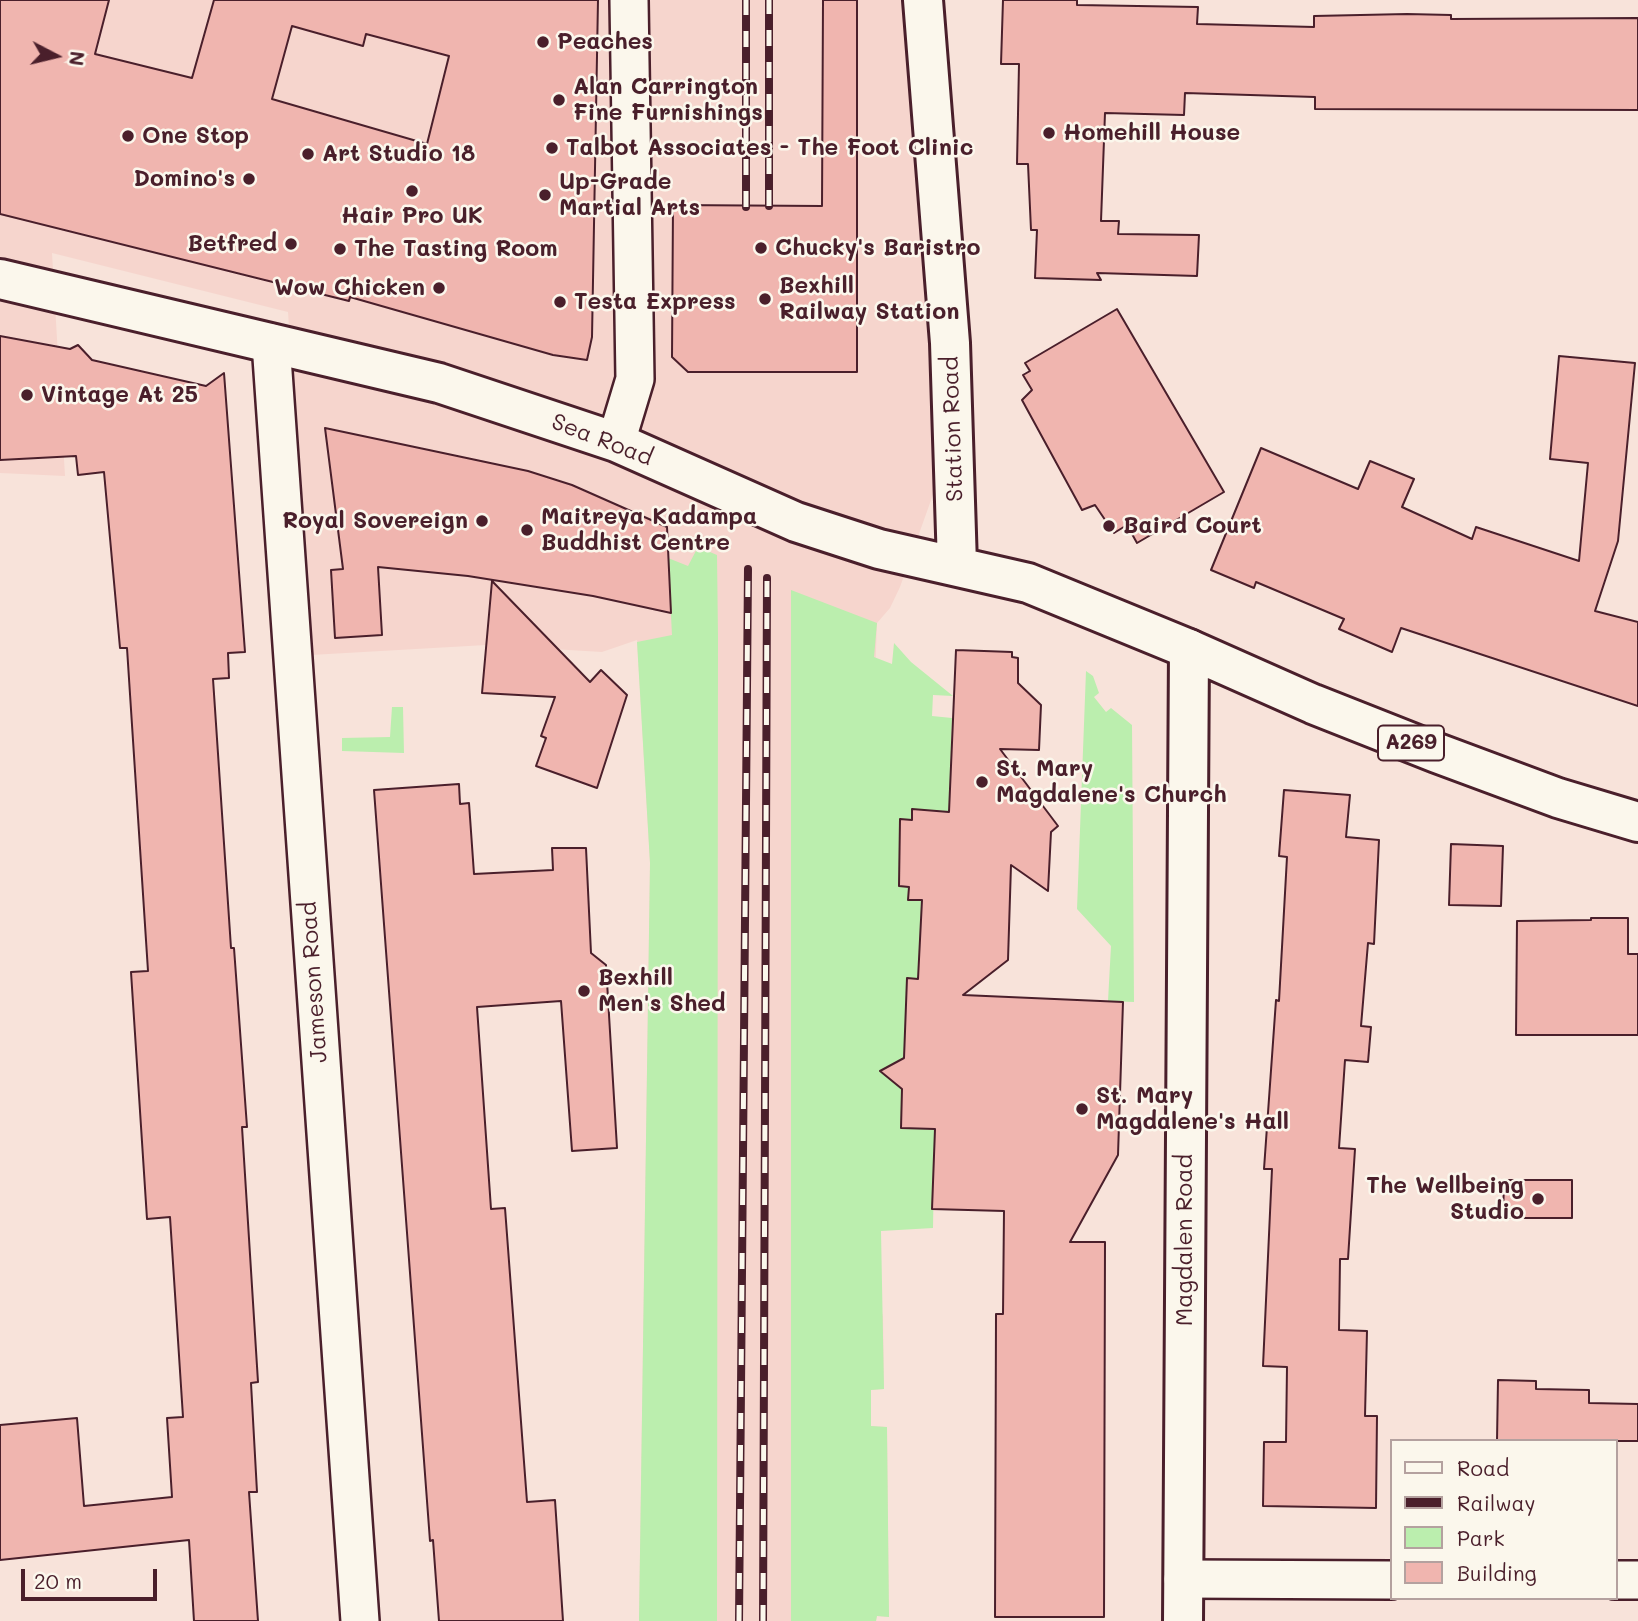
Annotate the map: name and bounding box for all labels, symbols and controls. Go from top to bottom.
north arrow [21,21,91,91]
place label: Peaches [557,28,653,56]
marker: Peaches [535,34,551,50]
text: N [64,50,91,67]
place label: Alan Carrington Fine Furnishings [573,73,763,127]
marker: Alan Carrington Fine Furnishings [551,92,567,108]
place label: Homehill House [1063,119,1240,147]
place label: One Stop [142,122,249,150]
marker: Homehill House [1041,125,1057,141]
marker: One Stop [120,128,136,144]
place label: Talbot Associates - The Foot Clinic [566,134,973,162]
place label: Art Studio 18 [322,140,475,168]
marker: Talbot Associates - The Foot Clinic [544,140,560,156]
marker: Art Studio 18 [300,146,316,162]
place label: Domino's [134,165,235,193]
place label: Up-Grade Martial Arts [559,168,700,222]
marker: Domino's [241,171,257,187]
marker: Hair Pro UK [404,183,420,199]
marker: Up-Grade Martial Arts [537,187,553,203]
place label: Hair Pro UK [341,202,483,230]
place label: Betfred [187,230,277,258]
place label: Chucky's Baristro [775,234,980,262]
place label: The Tasting Room [354,235,558,263]
marker: Betfred [283,236,299,252]
marker: Chucky's Baristro [753,240,769,256]
marker: The Tasting Room [332,241,348,257]
place label: Bexhill Railway Station [779,272,959,326]
place label: Wow Chicken [274,274,425,302]
marker: Wow Chicken [431,280,447,296]
place label: Testa Express [574,288,736,316]
marker: Bexhill Railway Station [757,291,773,307]
marker: Testa Express [552,294,568,310]
street label: Station Road [937,356,969,502]
place label: Vintage At 25 [41,381,198,409]
marker: Vintage At 25 [19,387,35,403]
street label: Sea Road [547,408,657,472]
place label: Maitreya Kadampa Buddhist Centre [541,503,757,557]
place label: Royal Sovereign [282,507,468,535]
place label: Baird Court [1123,512,1262,540]
marker: Royal Sovereign [474,513,490,529]
marker: Baird Court [1101,518,1117,534]
marker: Maitreya Kadampa Buddhist Centre [519,522,535,538]
road number: A269 [1378,726,1444,760]
place label: St. Mary Magdalene's Church [996,755,1227,809]
marker: St. Mary Magdalene's Church [974,774,990,790]
street label: Jameson Road [295,900,333,1064]
place label: Bexhill Men's Shed [598,964,726,1018]
marker: Bexhill Men's Shed [576,983,592,999]
place label: St. Mary Magdalene's Hall [1096,1082,1289,1136]
marker: St. Mary Magdalene's Hall [1074,1101,1090,1117]
street label: Magdalen Road [1171,1154,1199,1326]
place label: The Wellbeing Studio [1366,1172,1524,1226]
marker: The Wellbeing Studio [1530,1191,1546,1207]
legend [1390,1439,1617,1600]
text: Road [1457,1454,1509,1481]
text: Railway [1457,1489,1536,1516]
text: Park [1457,1524,1505,1551]
scale bar [24,1554,161,1598]
text: Building [1457,1559,1537,1586]
text: 20 m [34,1567,82,1594]

